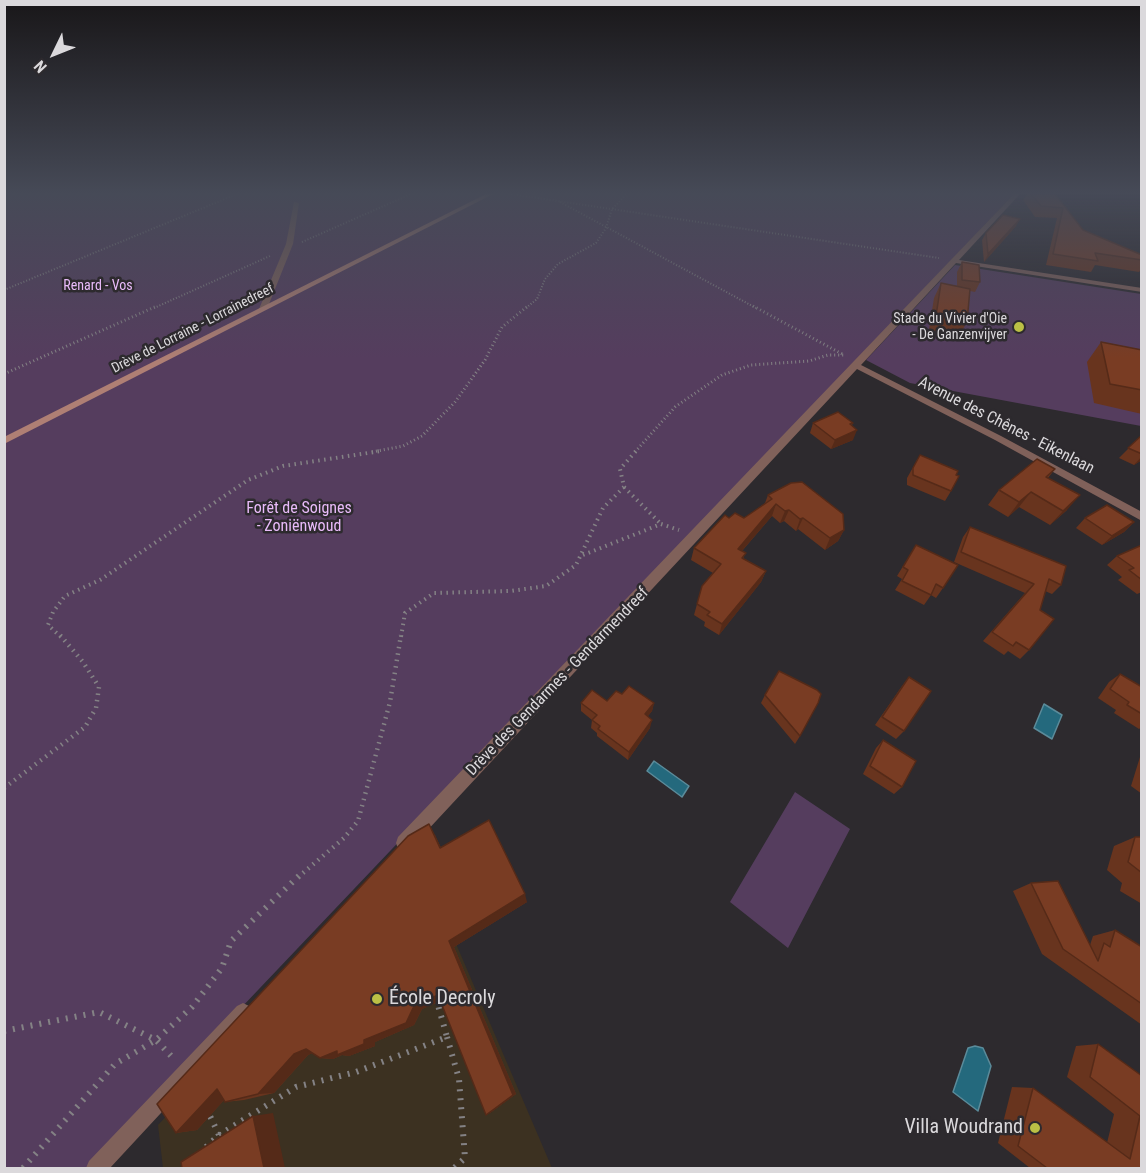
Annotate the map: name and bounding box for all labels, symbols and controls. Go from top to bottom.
north arrow [24,24,84,84]
text: N [30,57,51,77]
park label: Renard - Vos [63,278,133,294]
street label: Drève de Lorraine - Lorrainedreef [109,281,277,377]
place label: Stade du Vivier d'Oie - De Ganzenvijver [893,311,1007,344]
marker: Stade du Vivier d'Oie - De Ganzenvijver [1012,320,1026,334]
street label: Avenue des Chênes - Eikenlaan [915,373,1097,479]
park label: Forêt de Soignes - Zoniënwoud [246,499,352,537]
street label: Drève des Gendarmes - Gendarmendreef [463,584,653,780]
place label: École Decroly [389,987,495,1011]
marker: École Decroly [370,992,384,1006]
place label: Villa Woudrand [904,1116,1023,1140]
marker: Villa Woudrand [1028,1121,1042,1135]

